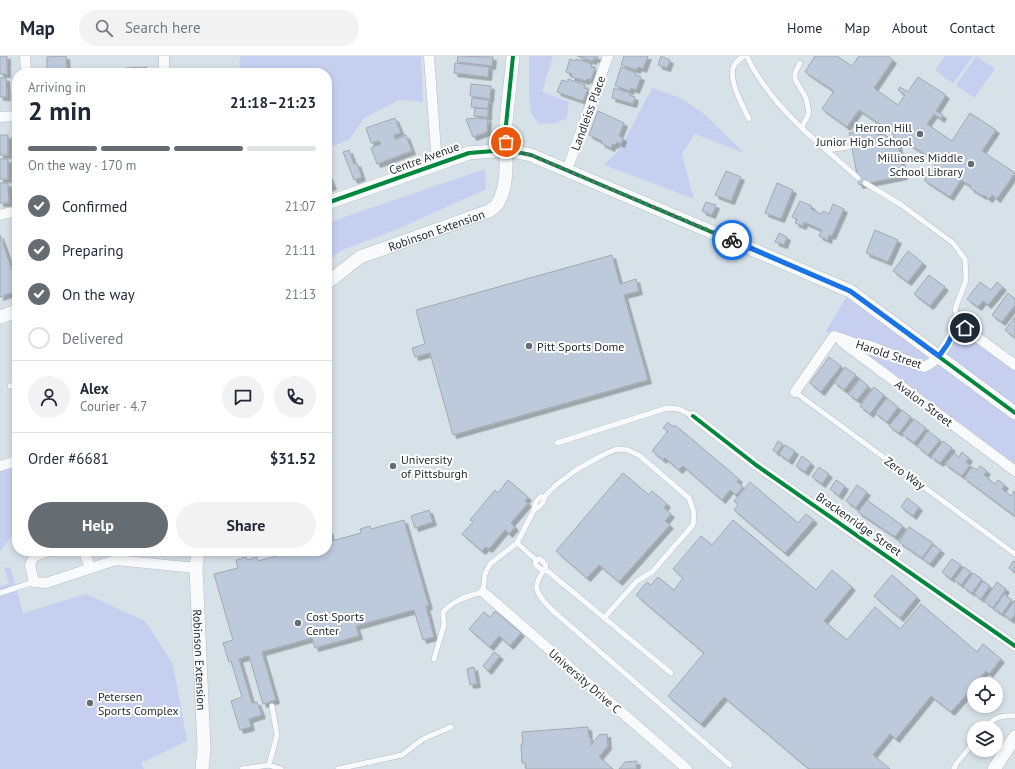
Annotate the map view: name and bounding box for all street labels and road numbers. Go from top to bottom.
street label: Landleiss Place [568,74,608,152]
street label: Centre Avenue [387,138,461,178]
street label: Robinson Extension [386,206,486,254]
street label: Harold Street [854,336,924,372]
street label: Avalon Street [892,376,956,430]
street label: Zero Way [882,453,929,493]
street label: Brackenridge Street [813,489,905,559]
street label: Robinson Extension [190,609,210,711]
street label: University Drive C [546,645,624,717]

